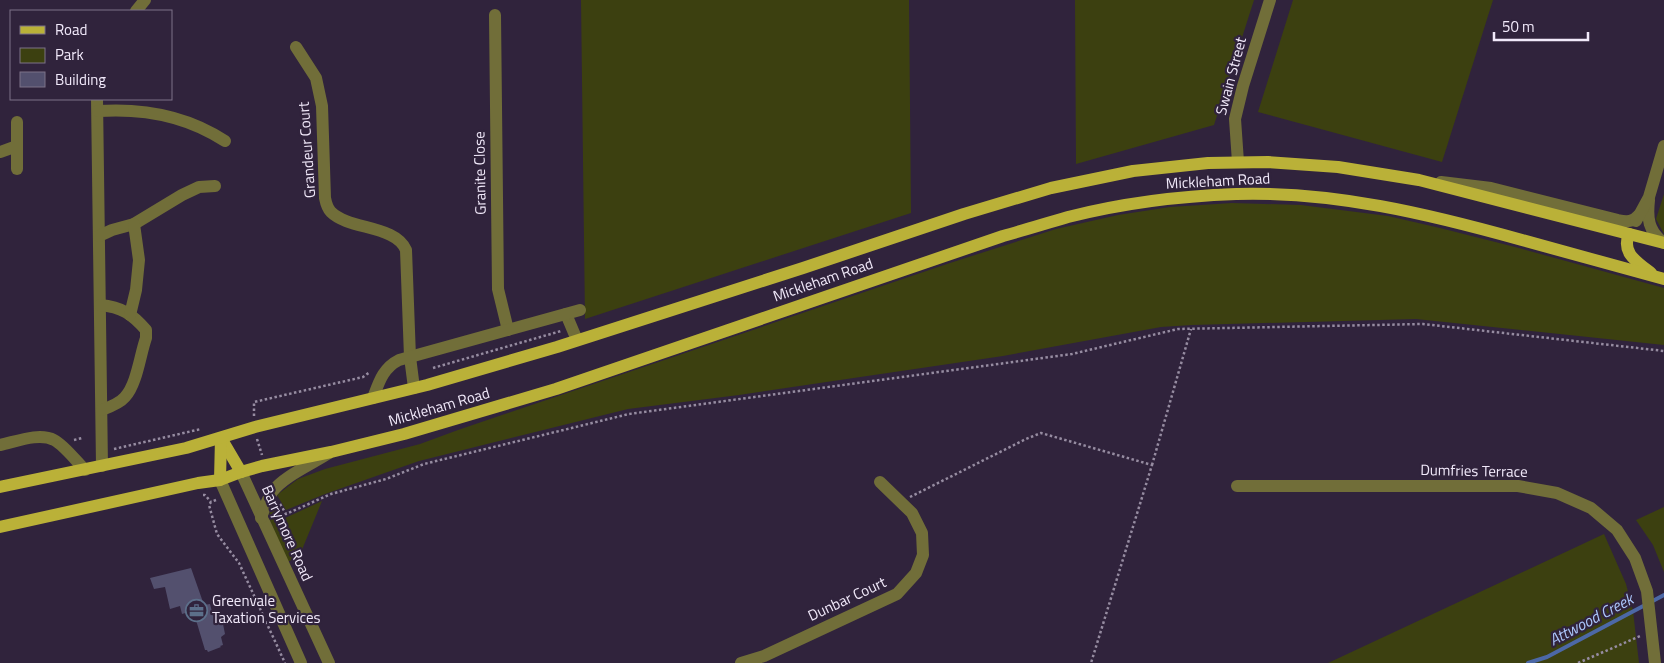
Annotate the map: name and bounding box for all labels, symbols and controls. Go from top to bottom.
legend [10,10,172,100]
scale bar [1494,10,1588,42]
text: 50 m [1502,15,1535,38]
text: Road [55,18,87,41]
street label: Swain Street [1209,33,1252,118]
text: Park [55,43,84,66]
text: Building [55,68,106,91]
street label: Grandeur Court [292,100,321,199]
street label: Granite Close [467,131,492,215]
street label: Mickleham Road [1165,166,1271,195]
street label: Mickleham Road [770,252,876,307]
street label: Mickleham Road [385,381,492,432]
street label: Dumfries Terrace [1420,458,1528,483]
street label: Barrymore Road [256,481,319,585]
street label: Dunbar Court [804,570,890,627]
water label: Attwood Creek [1545,586,1639,651]
place label: Greenvale Taxation Services [212,589,321,629]
office icon: Greenvale Taxation Services [184,598,208,622]

